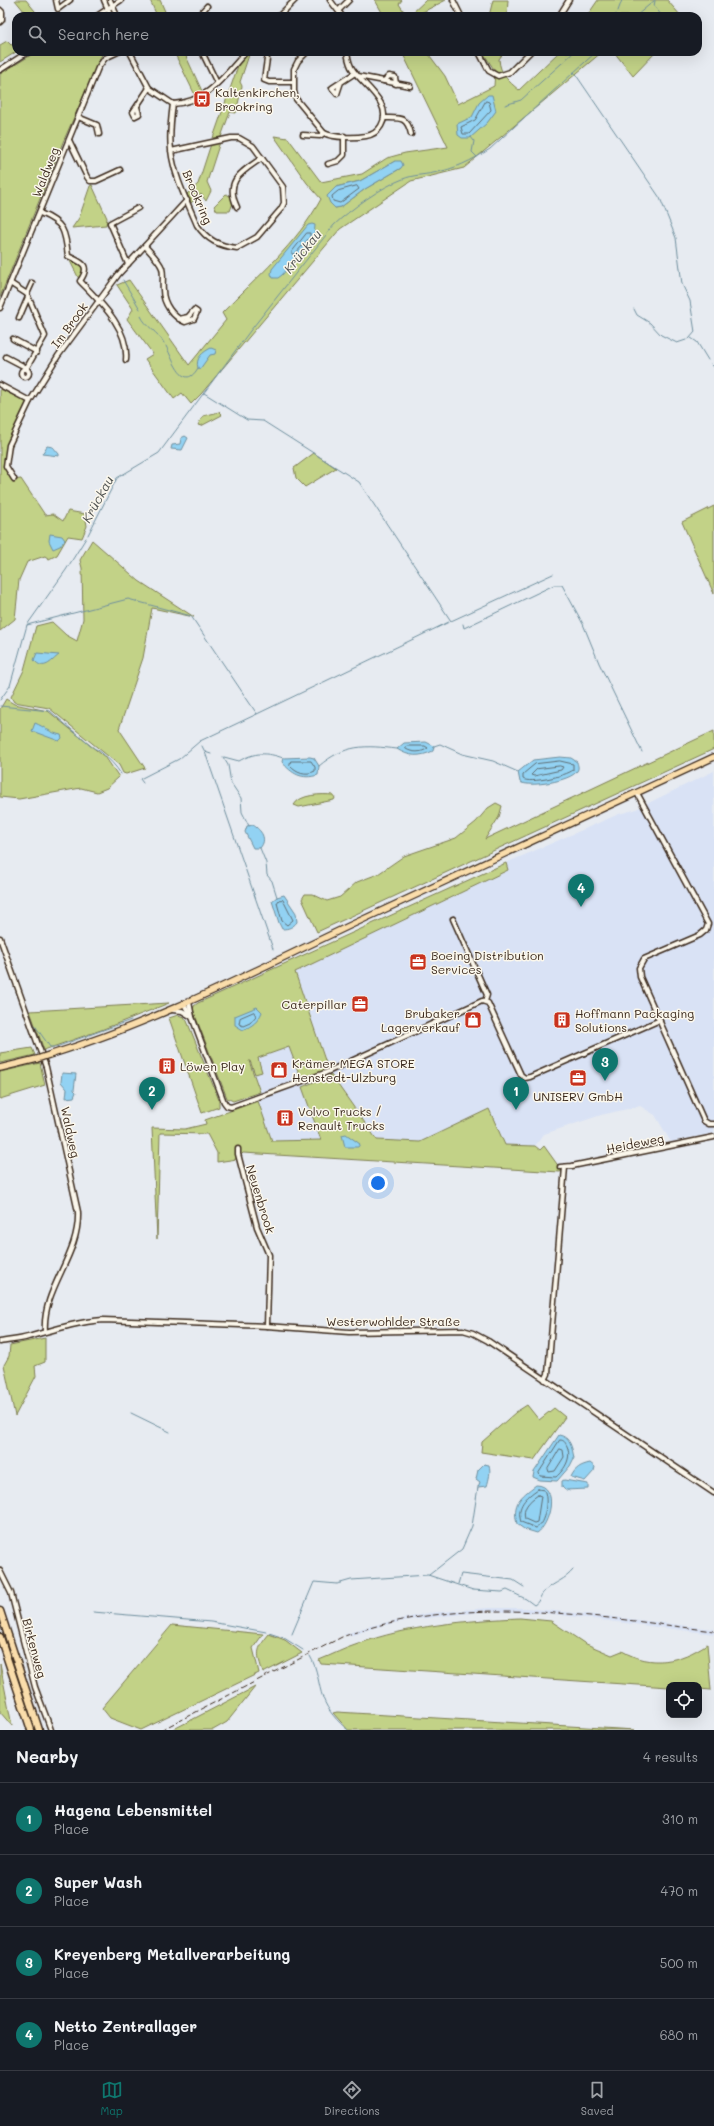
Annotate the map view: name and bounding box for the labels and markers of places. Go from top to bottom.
place label: Kaltenkirchen, Brookring [215,84,300,114]
bus stop icon: Kaltenkirchen, Brookring [192,89,212,109]
pin: 4 [568,874,594,907]
place label: Boeing Distribution Services [431,947,544,977]
office icon: Boeing Distribution Services [408,952,428,972]
office icon: Caterpillar [350,994,370,1014]
place label: Caterpillar [282,996,347,1012]
place label: Brubaker Lagerverkauf [381,1005,460,1035]
place label: Hoffmann Packaging Solutions [575,1005,694,1035]
shop icon: Brubaker Lagerverkauf [463,1010,483,1030]
building icon: Hoffmann Packaging Solutions [552,1010,572,1030]
pin: 3 [592,1048,618,1081]
place label: Krämer MEGA STORE Henstedt-Ulzburg [292,1055,415,1085]
building icon: Löwen Play [157,1056,177,1076]
place label: Löwen Play [180,1058,245,1074]
shop icon: Krämer MEGA STORE Henstedt-Ulzburg [269,1060,289,1080]
office icon: UNISERV GmbH [568,1068,588,1088]
pin: 2 [139,1077,165,1110]
pin: 1 [503,1077,529,1110]
place label: UNISERV GmbH [533,1088,623,1104]
place label: Volvo Trucks / Renault Trucks [298,1103,385,1133]
building icon: Volvo Trucks / Renault Trucks [275,1108,295,1128]

